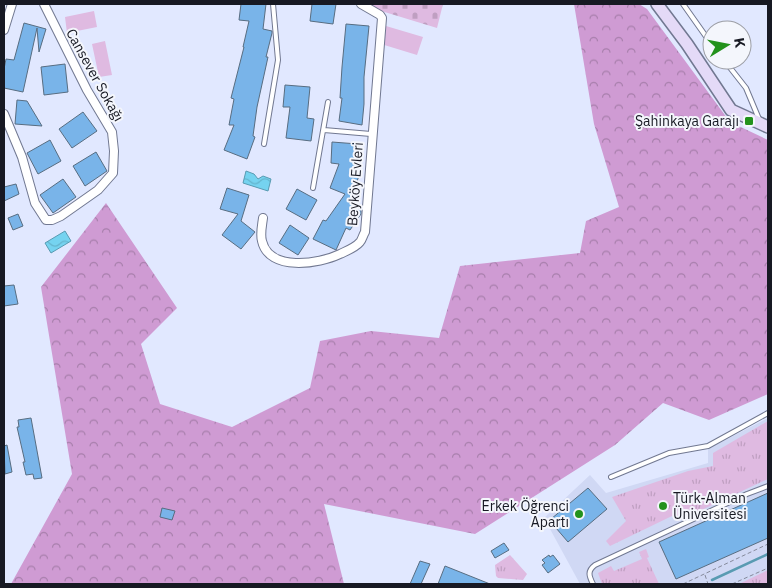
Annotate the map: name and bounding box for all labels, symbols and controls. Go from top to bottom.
north arrow [702,20,752,70]
street label: Cansever Sokağı [62,26,128,124]
text: K [730,36,750,49]
place label: Şahinkaya Garajı [635,112,739,130]
marker: Şahinkaya Garajı [743,115,755,127]
street label: Beyköy Evleri [343,141,367,227]
place label: Türk-Alman Üniversitesi [673,489,747,523]
place label: Erkek Öğrenci Apartı [482,497,569,531]
marker: Türk-Alman Üniversitesi [657,500,669,512]
marker: Erkek Öğrenci Apartı [573,508,585,520]

